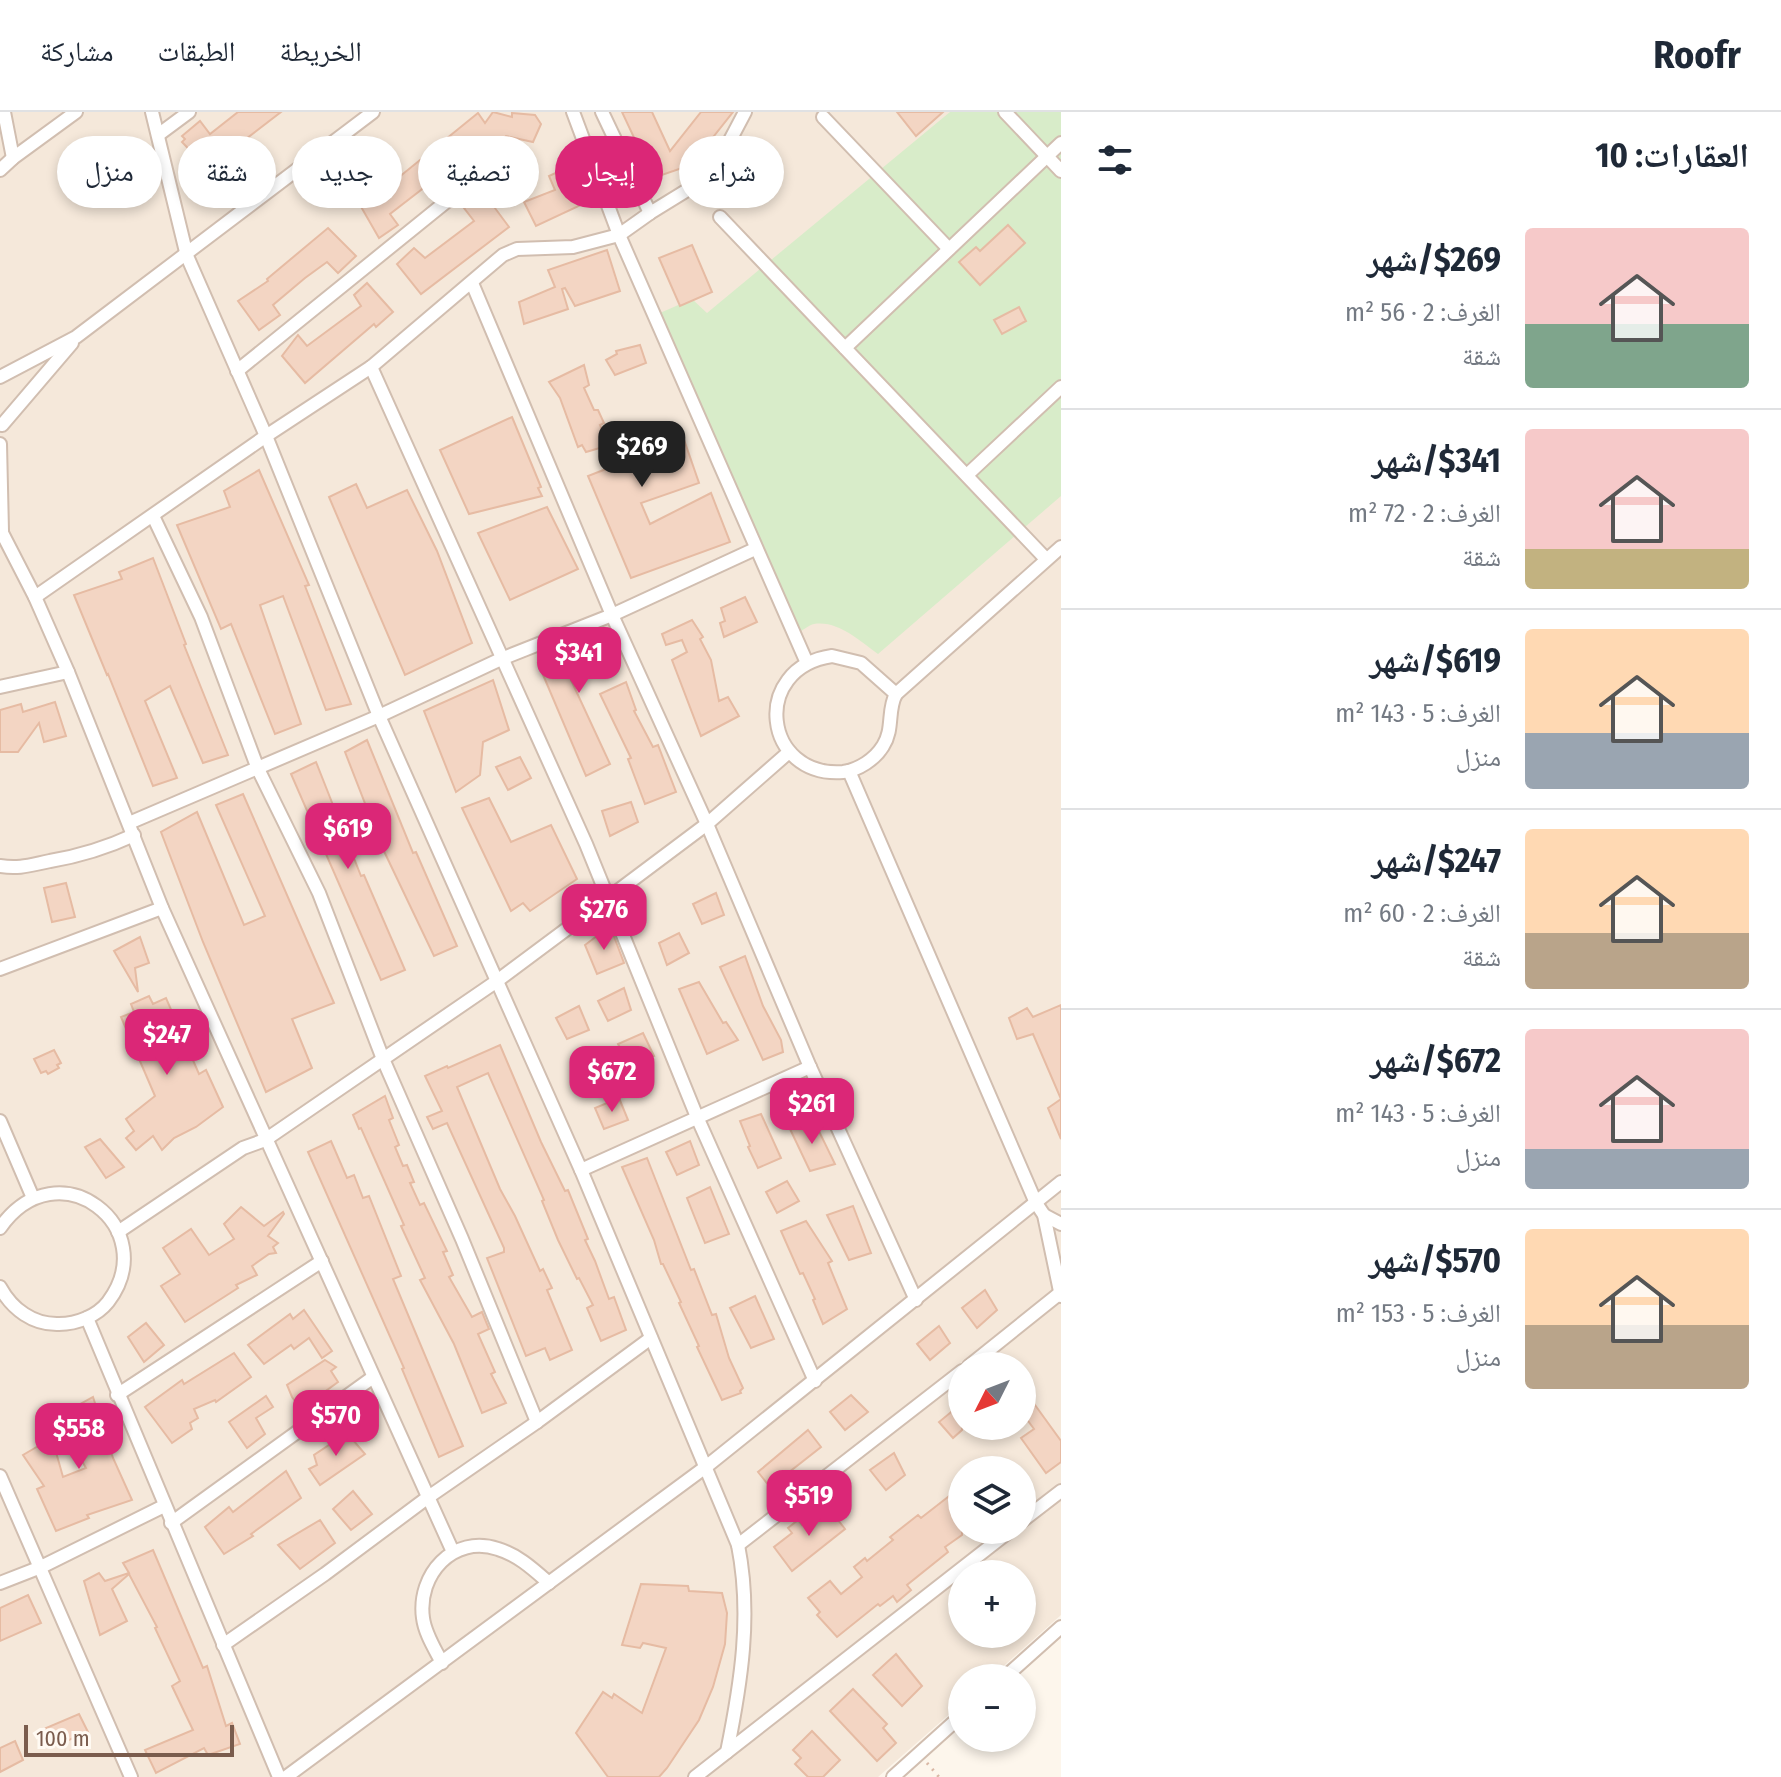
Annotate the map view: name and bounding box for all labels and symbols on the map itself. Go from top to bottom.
pin: $269 [595,421,689,489]
pin: $341 [532,627,626,695]
pin: $619 [301,803,395,871]
pin: $276 [557,884,651,952]
pin: $247 [120,1009,214,1077]
pin: $672 [565,1046,659,1114]
pin: $261 [765,1078,859,1146]
north arrow [948,1352,1036,1440]
pin: $570 [289,1390,383,1458]
pin: $558 [32,1403,126,1471]
pin: $519 [762,1470,856,1538]
scale bar [24,1721,234,1757]

